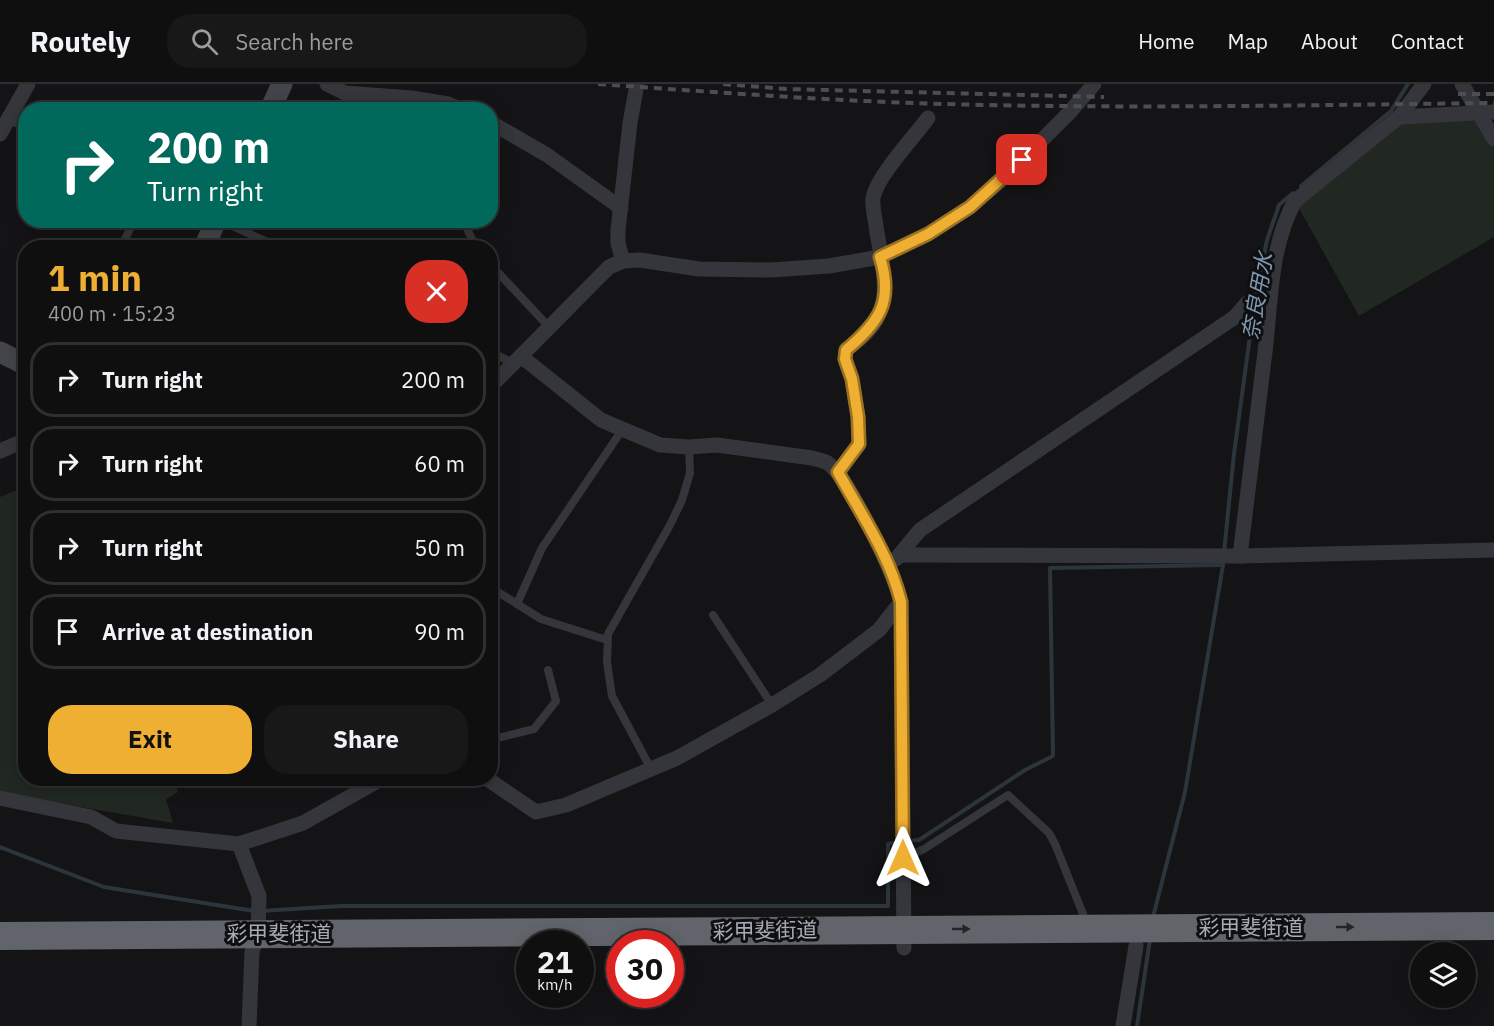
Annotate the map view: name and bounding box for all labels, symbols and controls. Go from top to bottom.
search box [167,14,587,68]
text: Routely [30,23,131,60]
icon: search [188,25,221,58]
text: Search here [236,27,354,56]
text: Home [1138,27,1195,55]
text: Map [1228,27,1268,55]
text: About [1301,27,1358,55]
text: Contact [1391,27,1464,55]
text: 200 m [147,120,270,175]
icon: right [48,126,126,204]
pin [996,134,1047,185]
icon: arrive [1005,143,1038,176]
text: Turn right [147,173,264,208]
water label: 奈良用水 [1235,248,1279,342]
text: 1 min [48,254,142,301]
button: close [405,260,468,323]
text: 400 m · 15:23 [48,300,176,327]
icon: right [51,363,84,396]
text: Turn right [102,365,203,394]
text: 200 m [401,365,465,394]
icon: right [51,447,84,480]
text: Turn right [102,449,203,478]
text: 60 m [414,449,465,478]
icon: right [51,531,84,564]
text: Turn right [102,533,203,562]
text: 50 m [414,533,465,562]
icon: arrive [51,615,84,648]
text: Arrive at destination [102,617,313,646]
text: 90 m [414,617,465,646]
button: Exit [48,705,252,774]
button: Share [264,705,468,774]
position arrow [871,826,935,890]
street label: 彩甲斐街道 [1199,913,1304,941]
street label: 彩甲斐街道 [712,915,818,945]
street label: 彩甲斐街道 [227,919,332,947]
one-way arrow [1336,922,1355,932]
one-way arrow [952,924,971,934]
speed limit sign: 30 [606,930,684,1008]
text: 21 [537,942,573,981]
map controls [1410,942,1476,1008]
button: layers [1410,942,1476,1008]
text: km/h [537,975,573,994]

